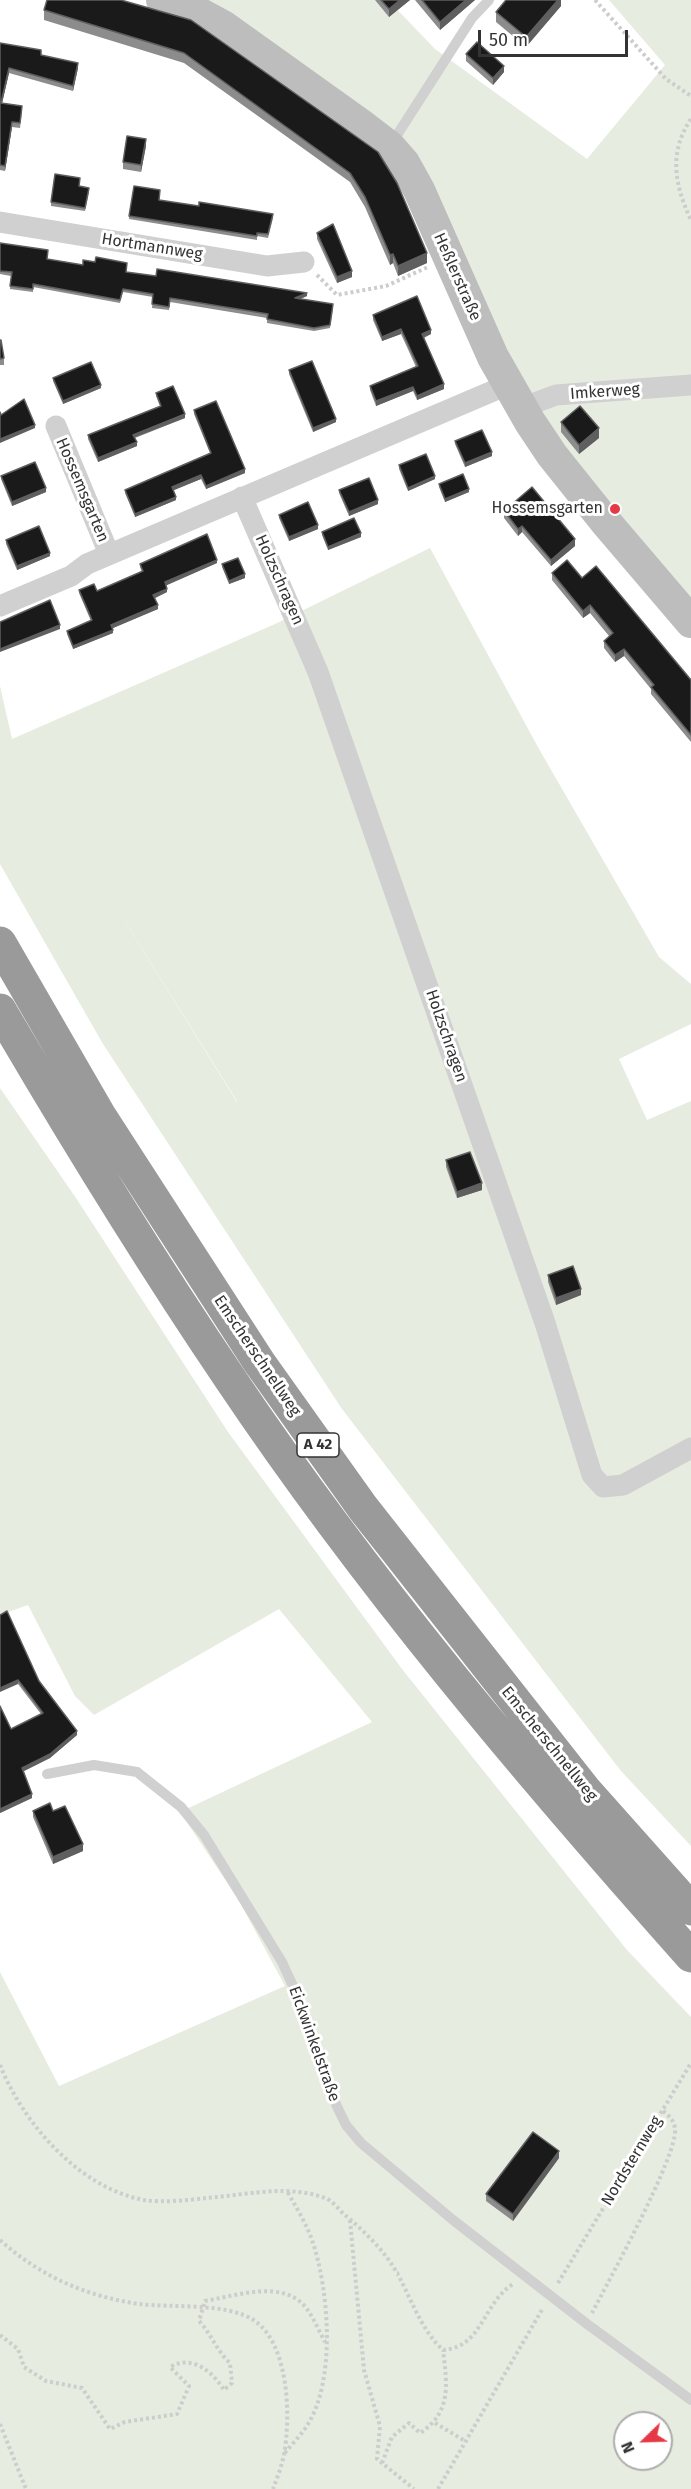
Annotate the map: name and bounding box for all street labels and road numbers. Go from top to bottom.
street label: Hortmannweg [100,230,204,264]
street label: Heßlerstraße [429,230,485,324]
street label: Imkerweg [569,380,641,404]
street label: Hossemsgarten [51,435,113,545]
street label: Holzschragen [251,532,307,628]
street label: Holzschragen [421,987,471,1085]
street label: Emscherschnellweg [209,1292,305,1420]
road number: A 42 [297,1433,339,1457]
street label: Emscherschnellweg [497,1683,601,1805]
street label: Eickwinkelstraße [284,1984,344,2104]
street label: Nordsternweg [598,2113,666,2209]

